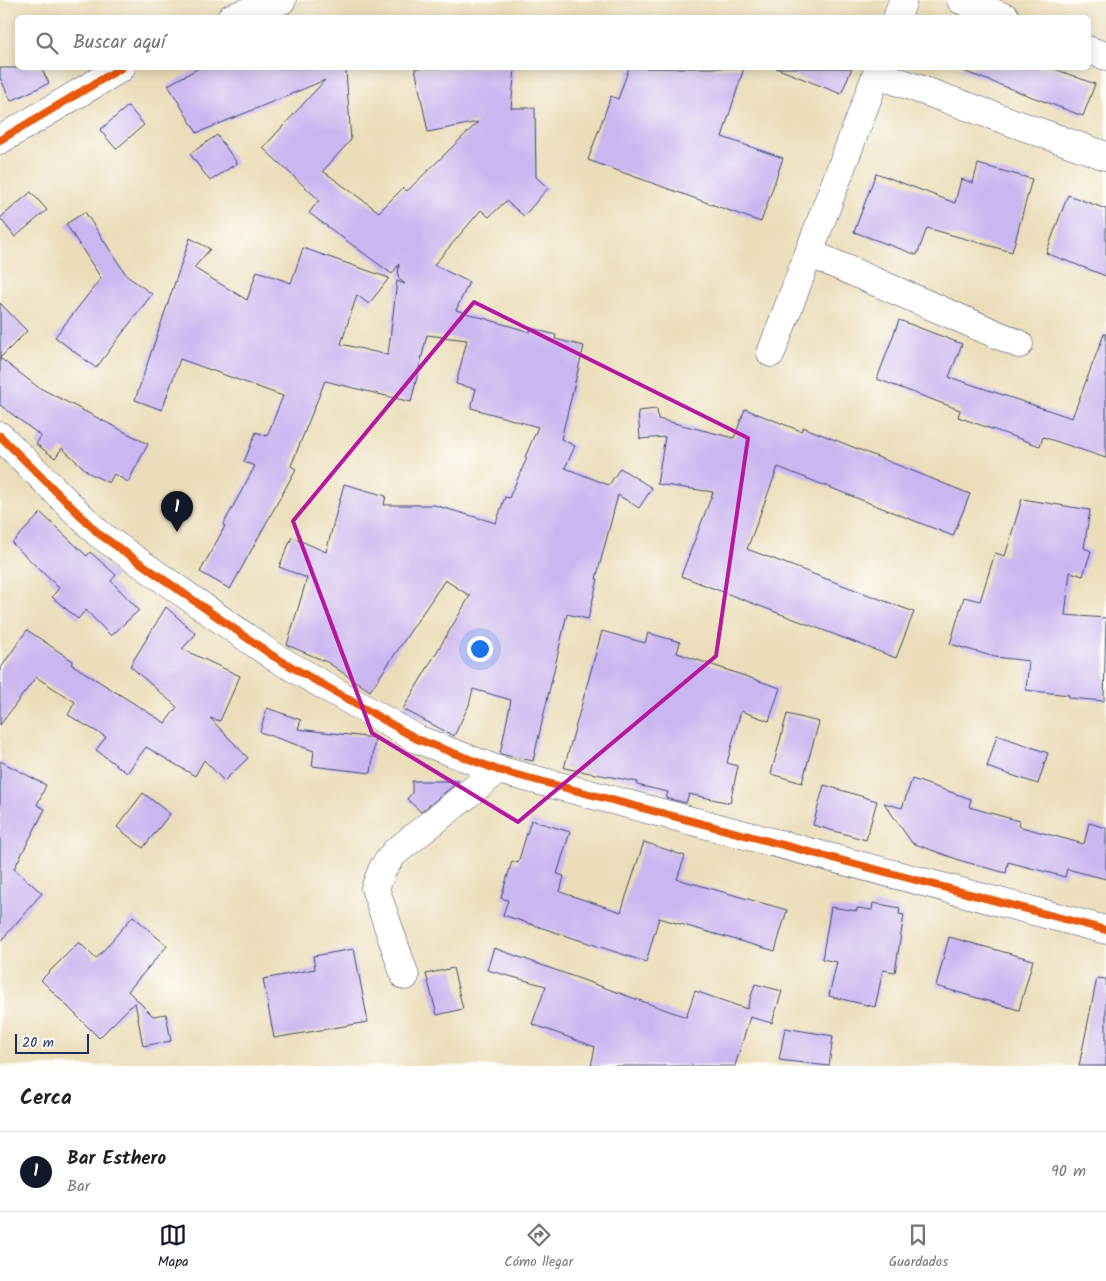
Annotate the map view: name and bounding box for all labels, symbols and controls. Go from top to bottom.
search box [15,15,1091,70]
text: Buscar aquí [73,28,165,58]
icon: search [33,29,61,57]
pin: 1 [161,491,193,532]
your location [467,636,493,662]
scale bar [15,1031,89,1054]
text: 20 m [22,1032,54,1054]
text: Cerca [20,1082,72,1115]
text: Bar Esthero [67,1144,166,1174]
text: 1 [34,1159,38,1184]
text: 90 m [1051,1159,1086,1184]
text: Bar [67,1174,90,1199]
tab: Mapa [158,1221,189,1273]
tab: Cómo llegar [504,1221,573,1273]
tab: Guardados [889,1221,948,1273]

